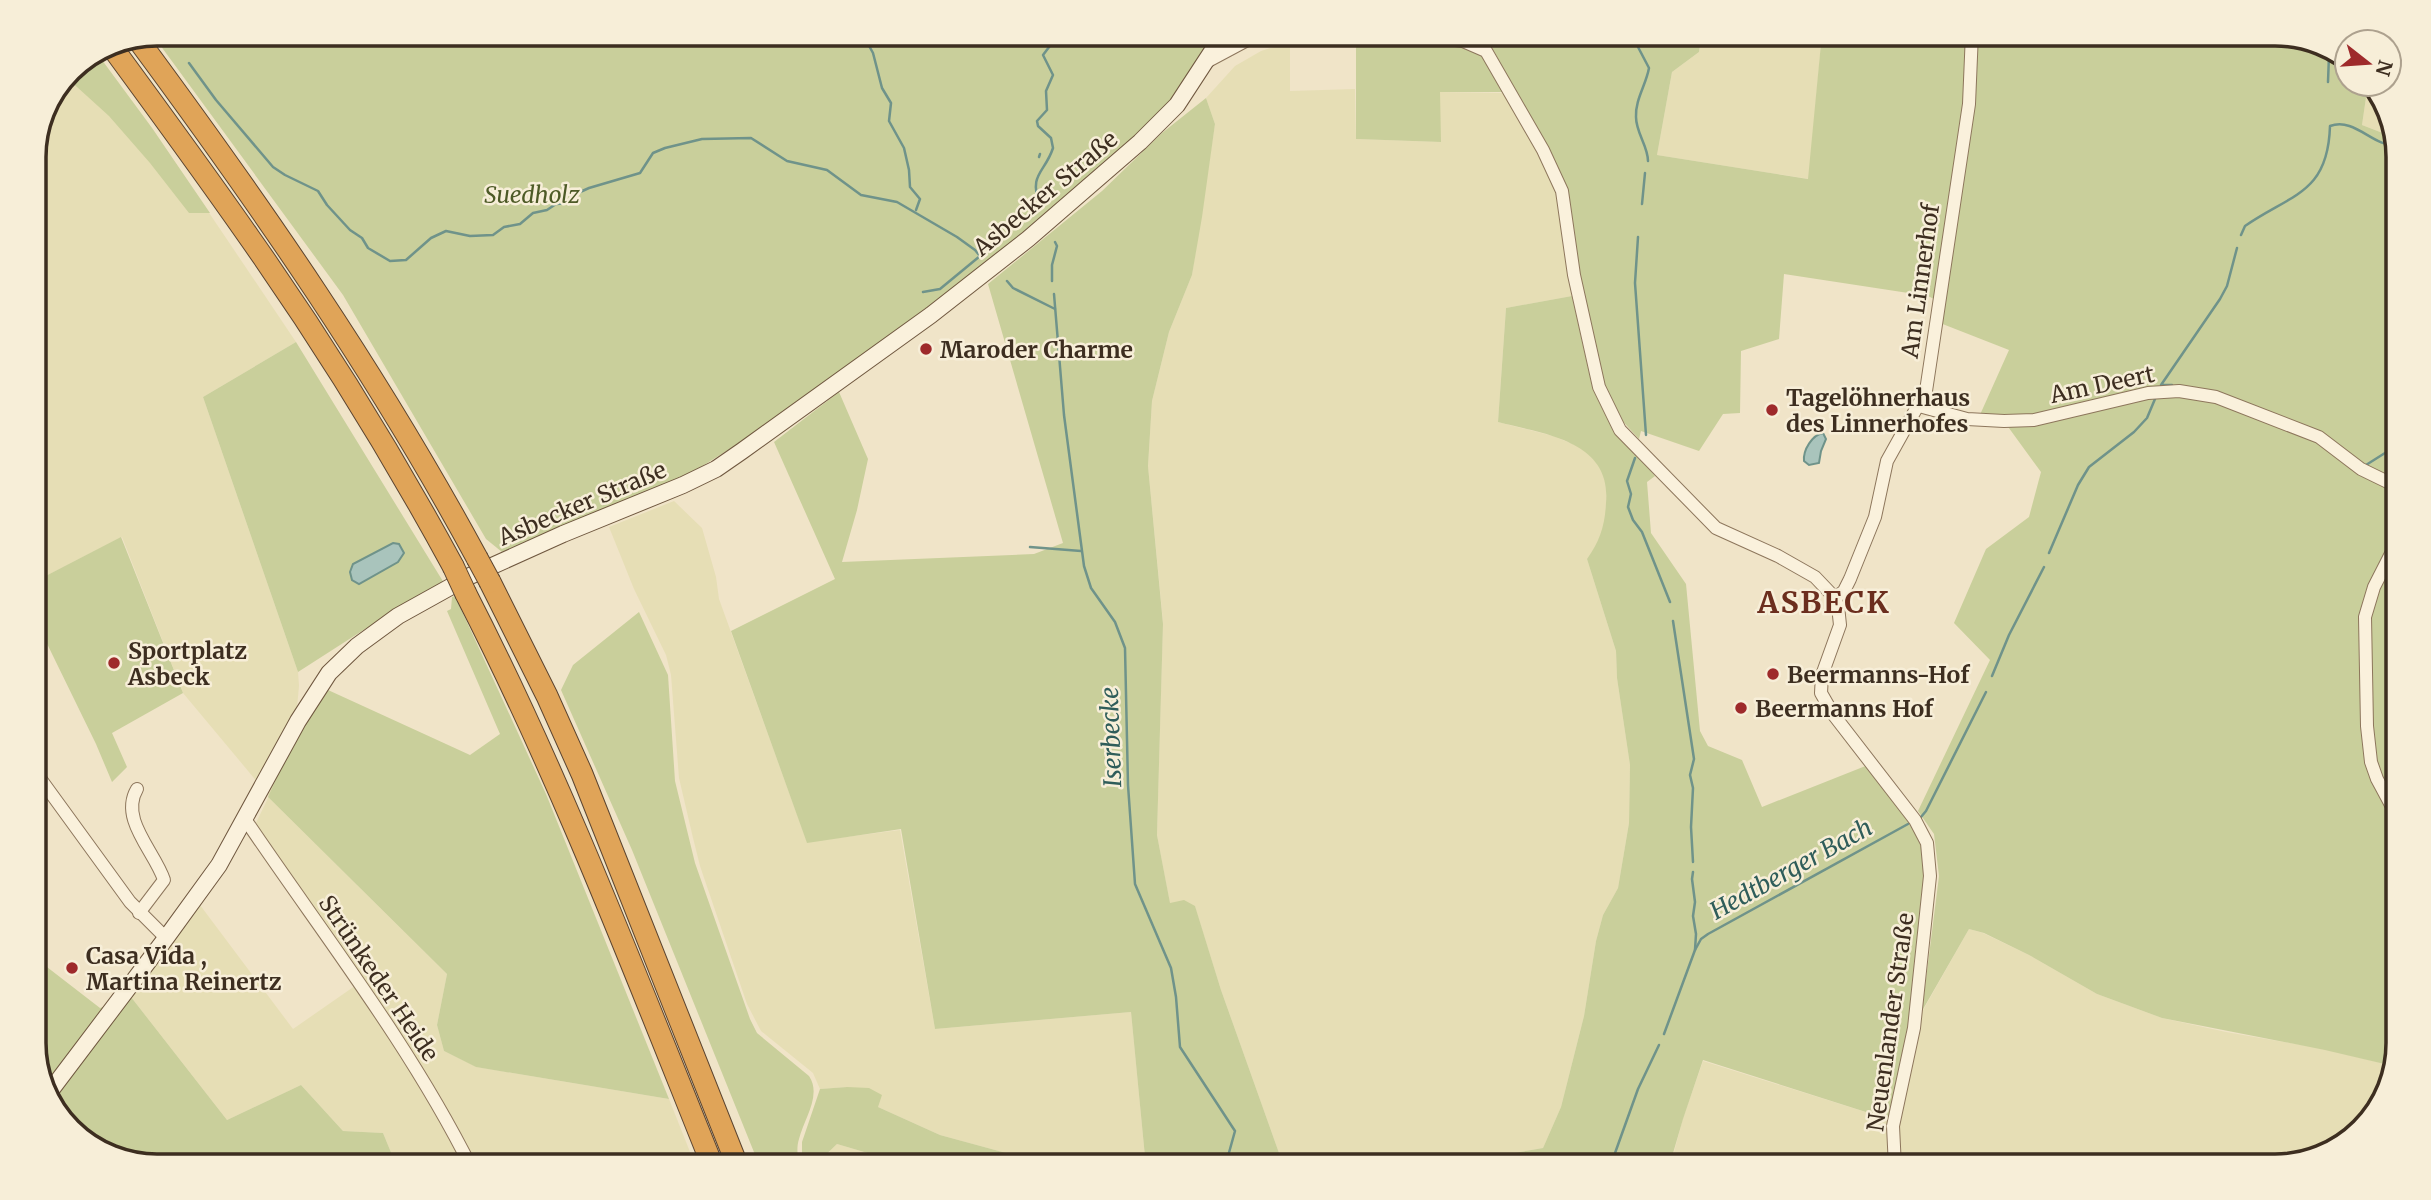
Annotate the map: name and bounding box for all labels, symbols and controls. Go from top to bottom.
north arrow [2333,28,2403,98]
text: N [2371,57,2398,79]
street label: Asbecker Straße [966,124,1123,263]
park label: Suedholz [484,180,580,209]
street label: Am Linnerhof [1895,201,1945,361]
place label: Maroder Charme [940,335,1133,364]
marker: Maroder Charme [918,341,934,357]
street label: Am Deert [2046,359,2157,409]
place label: Tagelöhnerhaus des Linnerhofes [1786,383,1970,438]
marker: Tagelöhnerhaus des Linnerhofes [1764,402,1780,418]
street label: Asbecker Straße [493,455,670,552]
district label: ASBECK [1756,583,1891,621]
place label: Sportplatz Asbeck [127,636,247,691]
marker: Sportplatz Asbeck [106,655,122,671]
place label: Beermanns-Hof [1787,660,1970,689]
marker: Beermanns-Hof [1765,666,1781,682]
water label: Iserbecke [1094,686,1128,788]
place label: Beermanns Hof [1755,694,1934,723]
marker: Beermanns Hof [1733,700,1749,716]
water label: Hedtberger Bach [1703,812,1878,927]
street label: Strünkeder Heide [313,889,445,1067]
street label: Neuenlander Straße [1860,911,1920,1133]
place label: Casa Vida , Martina Reinertz [86,941,282,996]
marker: Casa Vida , Martina Reinertz [64,960,80,976]

